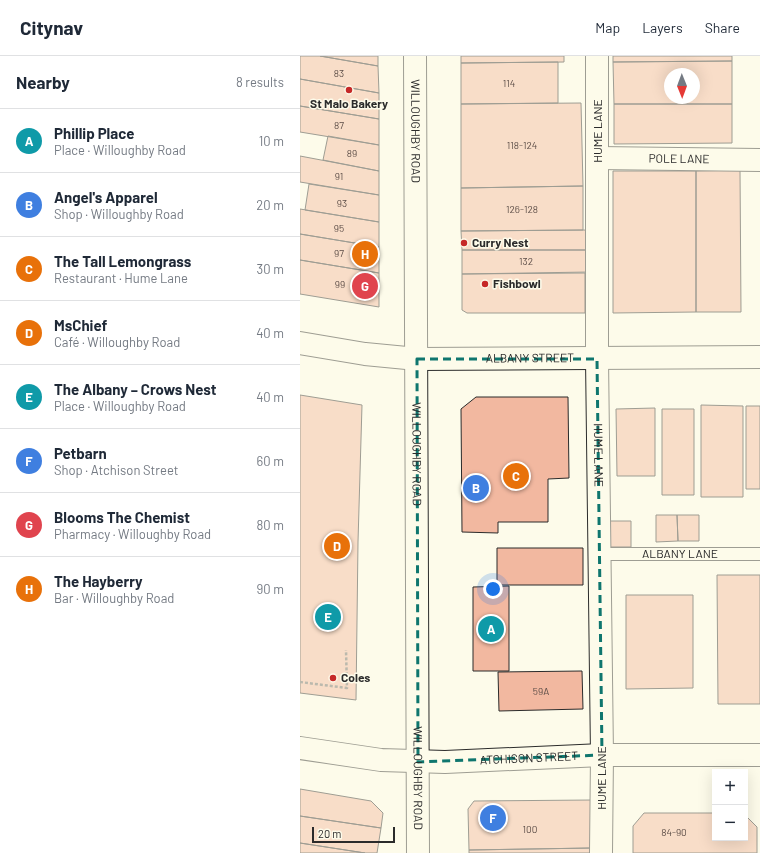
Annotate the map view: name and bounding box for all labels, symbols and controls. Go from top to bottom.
text: Citynav [20,16,83,39]
text: Map [595,19,620,36]
text: Layers [642,19,683,36]
text: Share [705,19,740,36]
house number: 83 [334,67,344,79]
north arrow [664,68,700,104]
text: Nearby [16,72,70,92]
text: 8 results [236,74,284,90]
house number: 114 [503,77,515,89]
street label: WILLOUGHBY ROAD [409,79,423,183]
marker: St Malo Bakery [344,85,354,95]
place label: St Malo Bakery [310,96,388,110]
street label: HUME LANE [590,99,604,163]
house number: 87 [334,119,344,131]
text: Phillip Place [54,124,134,142]
text: A [25,133,33,149]
text: 10 m [259,133,284,149]
house number: 118-124 [507,139,537,151]
text: Place · Willoughby Road [54,142,186,158]
house number: 89 [347,147,357,159]
street label: POLE LANE [648,151,710,165]
house number: 91 [335,170,343,182]
text: Angel's Apparel [54,188,158,206]
text: B [25,197,33,213]
text: 20 m [256,197,284,213]
house number: 93 [337,197,347,209]
house number: 126-128 [506,203,538,215]
text: Shop · Willoughby Road [54,206,184,222]
house number: 95 [334,222,344,234]
place label: Curry Nest [472,235,529,249]
marker: Curry Nest [459,238,469,248]
pin: H [352,239,378,269]
house number: 97 [334,247,344,259]
text: The Tall Lemongrass [54,252,191,270]
house number: 132 [519,255,533,267]
text: C [25,261,33,277]
text: 30 m [257,261,284,277]
text: Restaurant · Hume Lane [54,270,188,286]
pin: G [352,271,378,301]
place label: Fishbowl [493,276,541,290]
house number: 99 [335,278,345,290]
marker: Fishbowl [480,279,490,289]
text: MsChief [54,316,107,334]
text: D [25,325,33,341]
text: 40 m [256,325,284,341]
text: Café · Willoughby Road [54,334,180,350]
street label: ALBANY STREET [486,350,574,365]
text: The Albany – Crows Nest [54,380,216,398]
text: E [25,389,33,405]
text: 40 m [256,389,284,405]
text: Place · Willoughby Road [54,398,186,414]
street label: WILLOUGHBY ROAD [410,402,425,506]
street label: HUME LANE [592,423,607,487]
text: Petbarn [54,444,107,462]
text: F [25,453,33,469]
text: 60 m [257,453,284,469]
pin: C [503,461,529,491]
text: Shop · Atchison Street [54,462,179,478]
pin: B [463,473,489,503]
text: Blooms The Chemist [54,508,190,526]
text: G [25,517,33,533]
text: 80 m [257,517,284,533]
text: Pharmacy · Willoughby Road [54,526,211,542]
pin: D [324,531,350,561]
street label: ALBANY LANE [642,546,718,560]
text: The Hayberry [54,572,143,590]
your location [483,579,503,599]
text: H [25,581,33,597]
text: 90 m [257,581,284,597]
text: Bar · Willoughby Road [54,590,174,606]
pin: E [315,602,341,632]
pin: A [478,614,504,644]
place label: Coles [341,670,370,684]
marker: Coles [328,673,338,683]
house number: 59A [533,685,549,697]
street label: WILLOUGHBY ROAD [412,726,426,830]
street label: HUME LANE [594,746,608,810]
street label: ATCHISON STREET [480,748,579,766]
map controls [712,769,748,841]
button: + [712,769,748,805]
pin: F [480,803,506,833]
button: − [712,805,748,841]
house number: 100 [523,823,537,835]
scale bar [312,825,395,844]
house number: 84-90 [661,826,687,838]
text: 20 m [318,827,341,840]

